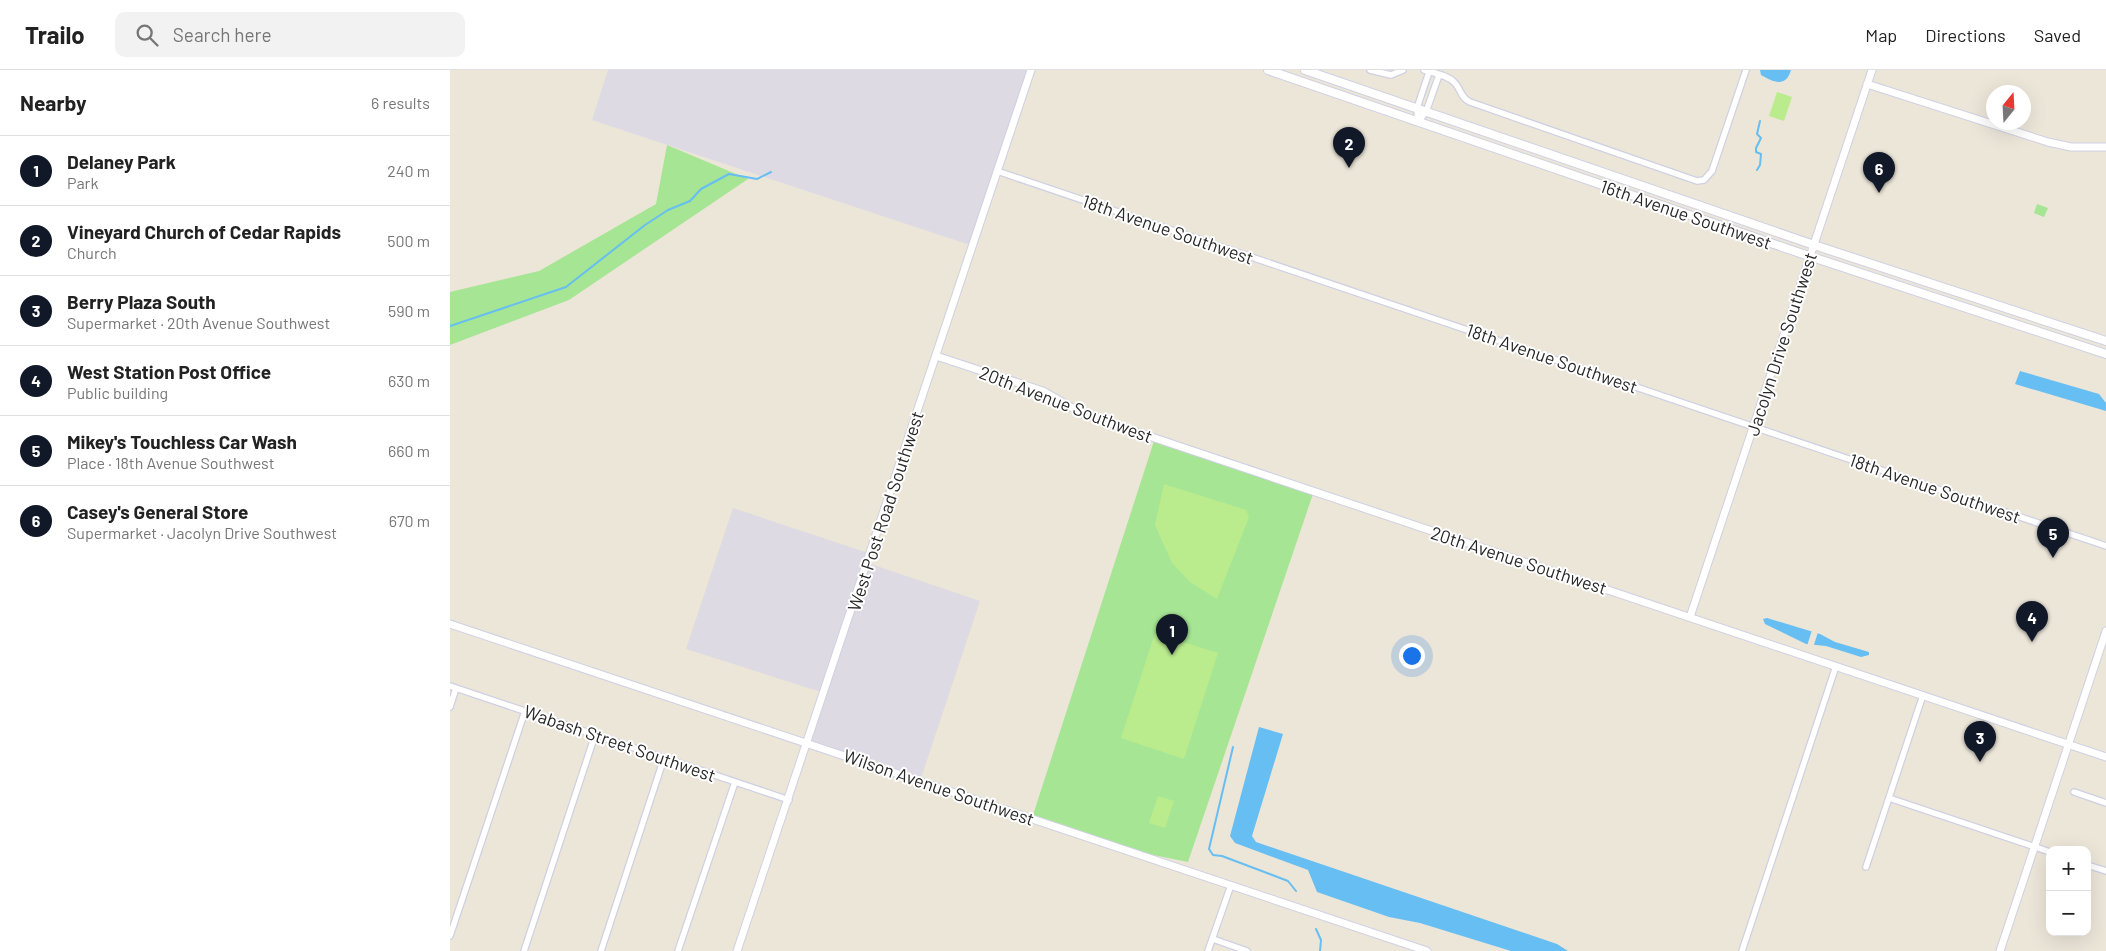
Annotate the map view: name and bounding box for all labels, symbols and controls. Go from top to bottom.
search box [115,12,465,57]
text: Trailo [25,20,85,49]
icon: search [133,21,161,49]
text: Search here [173,23,272,46]
text: Map [1865,24,1897,46]
text: Directions [1925,24,2006,46]
text: Saved [2034,24,2081,46]
north arrow [1986,85,2031,130]
text: Nearby [20,90,86,115]
text: 6 results [371,93,430,112]
pin: 2 [1333,127,1365,168]
text: Delaney Park [67,150,176,173]
pin: 6 [1863,152,1895,193]
text: 1 [33,161,39,180]
text: 240 m [387,161,430,180]
text: Park [67,173,98,192]
street label: 16th Avenue Southwest [1598,174,1774,254]
street label: 18th Avenue Southwest [1079,189,1257,269]
text: Vineyard Church of Cedar Rapids [67,220,341,243]
text: 2 [32,231,40,250]
text: 500 m [387,231,430,250]
text: Church [67,243,117,262]
street label: Jacolyn Drive Southwest [1741,250,1821,438]
text: Berry Plaza South [67,290,216,313]
text: 3 [32,301,40,320]
text: 590 m [388,301,430,320]
text: Supermarket · 20th Avenue Southwest [67,313,330,332]
street label: 18th Avenue Southwest [1463,318,1641,398]
text: West Station Post Office [67,360,271,383]
street label: 20th Avenue Southwest [976,361,1156,447]
text: 4 [31,371,41,390]
text: 630 m [388,371,430,390]
text: Public building [67,383,168,402]
street label: West Post Road Southwest [842,408,928,614]
text: Mikey's Touchless Car Wash [67,430,297,453]
text: 5 [32,441,40,460]
text: 660 m [388,441,430,460]
street label: 18th Avenue Southwest [1846,448,2024,528]
text: Place · 18th Avenue Southwest [67,453,275,472]
text: Casey's General Store [67,500,248,523]
text: 6 [32,511,40,530]
text: 670 m [389,511,430,530]
pin: 5 [2037,517,2069,558]
street label: 20th Avenue Southwest [1428,521,1610,599]
text: Supermarket · Jacolyn Drive Southwest [67,523,337,542]
pin: 4 [2016,601,2048,642]
pin: 1 [1156,614,1188,655]
your location [1399,643,1425,669]
street label: Wabash Street Southwest [521,700,719,786]
pin: 3 [1964,721,1996,762]
street label: Wilson Avenue Southwest [841,744,1037,830]
map controls [2046,846,2091,936]
button: + [2046,846,2091,891]
button: − [2046,891,2091,936]

